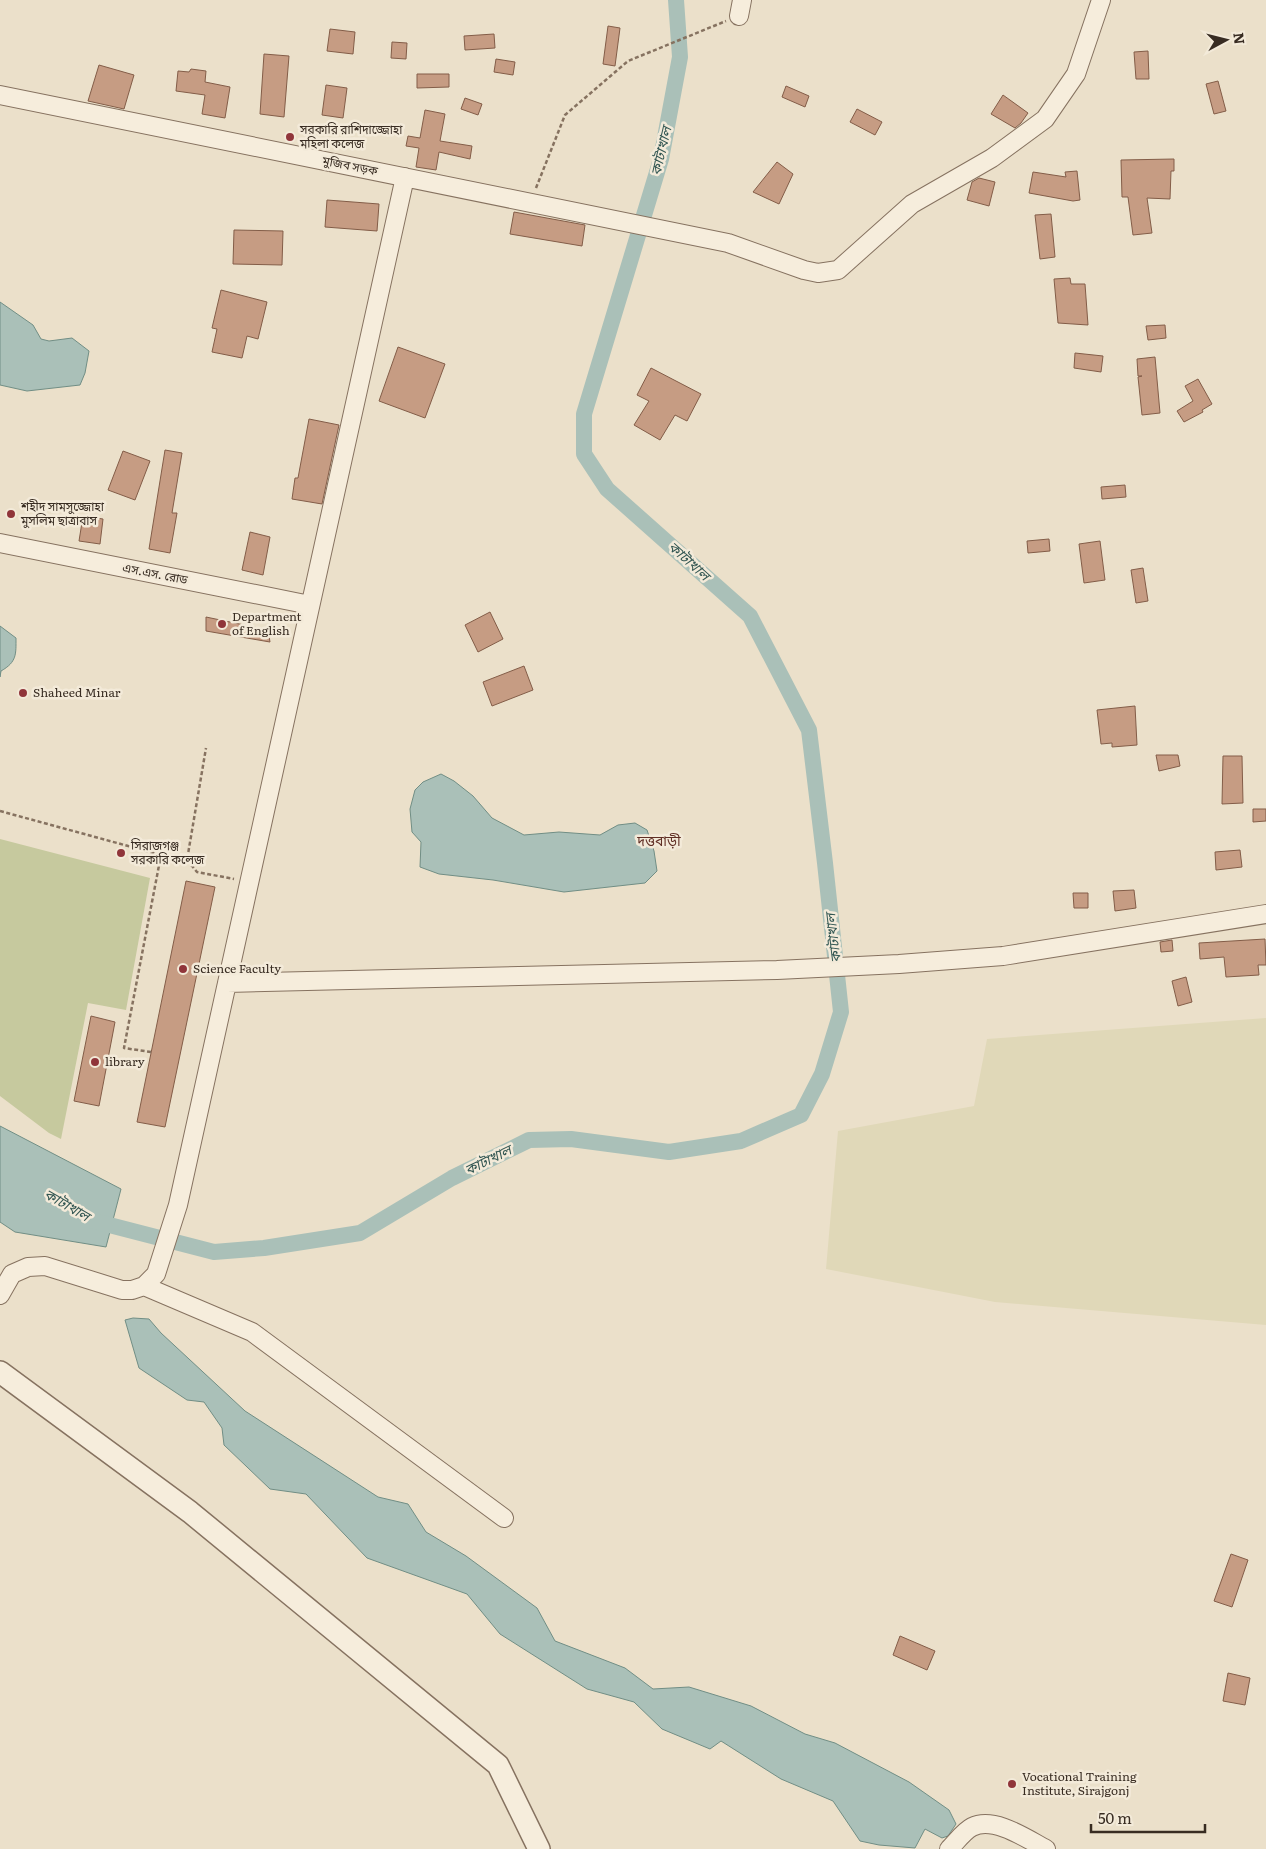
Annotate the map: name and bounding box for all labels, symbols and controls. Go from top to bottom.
north arrow [1201,15,1251,65]
text: N [1229,31,1251,46]
place label: সরকারি রাশিদাজ্জোহা মহিলা কলেজ [299,120,403,152]
water label: কাটাখাল [645,122,676,177]
marker: সরকারি রাশিদাজ্জোহা মহিলা কলেজ [284,131,296,143]
street label: মুজিব সড়ক [320,151,380,179]
place label: শহীদ সামসুজ্জোহা মুসলিম ছাত্রাবাস [20,497,105,529]
marker: শহীদ সামসুজ্জোহা মুসলিম ছাত্রাবাস [5,508,17,520]
water label: কাটাখাল [665,536,717,586]
street label: এস.এস. রোড [121,558,190,588]
place label: Department of English [232,607,302,639]
marker: Department of English [216,618,228,630]
place label: Shaheed Minar [33,683,121,701]
marker: Shaheed Minar [17,687,29,699]
district label: দত্তবাড়ী [636,830,681,850]
place label: সিরাজগঞ্জ সরকারি কলেজ [130,836,205,868]
marker: সিরাজগঞ্জ সরকারি কলেজ [115,847,127,859]
water label: কাটাখাল [819,910,845,964]
place label: Science Faculty [193,959,281,977]
marker: Science Faculty [177,963,189,975]
place label: library [105,1052,145,1070]
marker: library [89,1056,101,1068]
water label: কাটাখাল [461,1138,517,1179]
water label: কাটাখাল [41,1183,96,1227]
place label: Vocational Training Institute, Sirajgonj [1022,1767,1137,1799]
marker: Vocational Training Institute, Sirajgonj [1006,1778,1018,1790]
scale bar [1091,1802,1205,1834]
text: 50 m [1098,1806,1132,1829]

